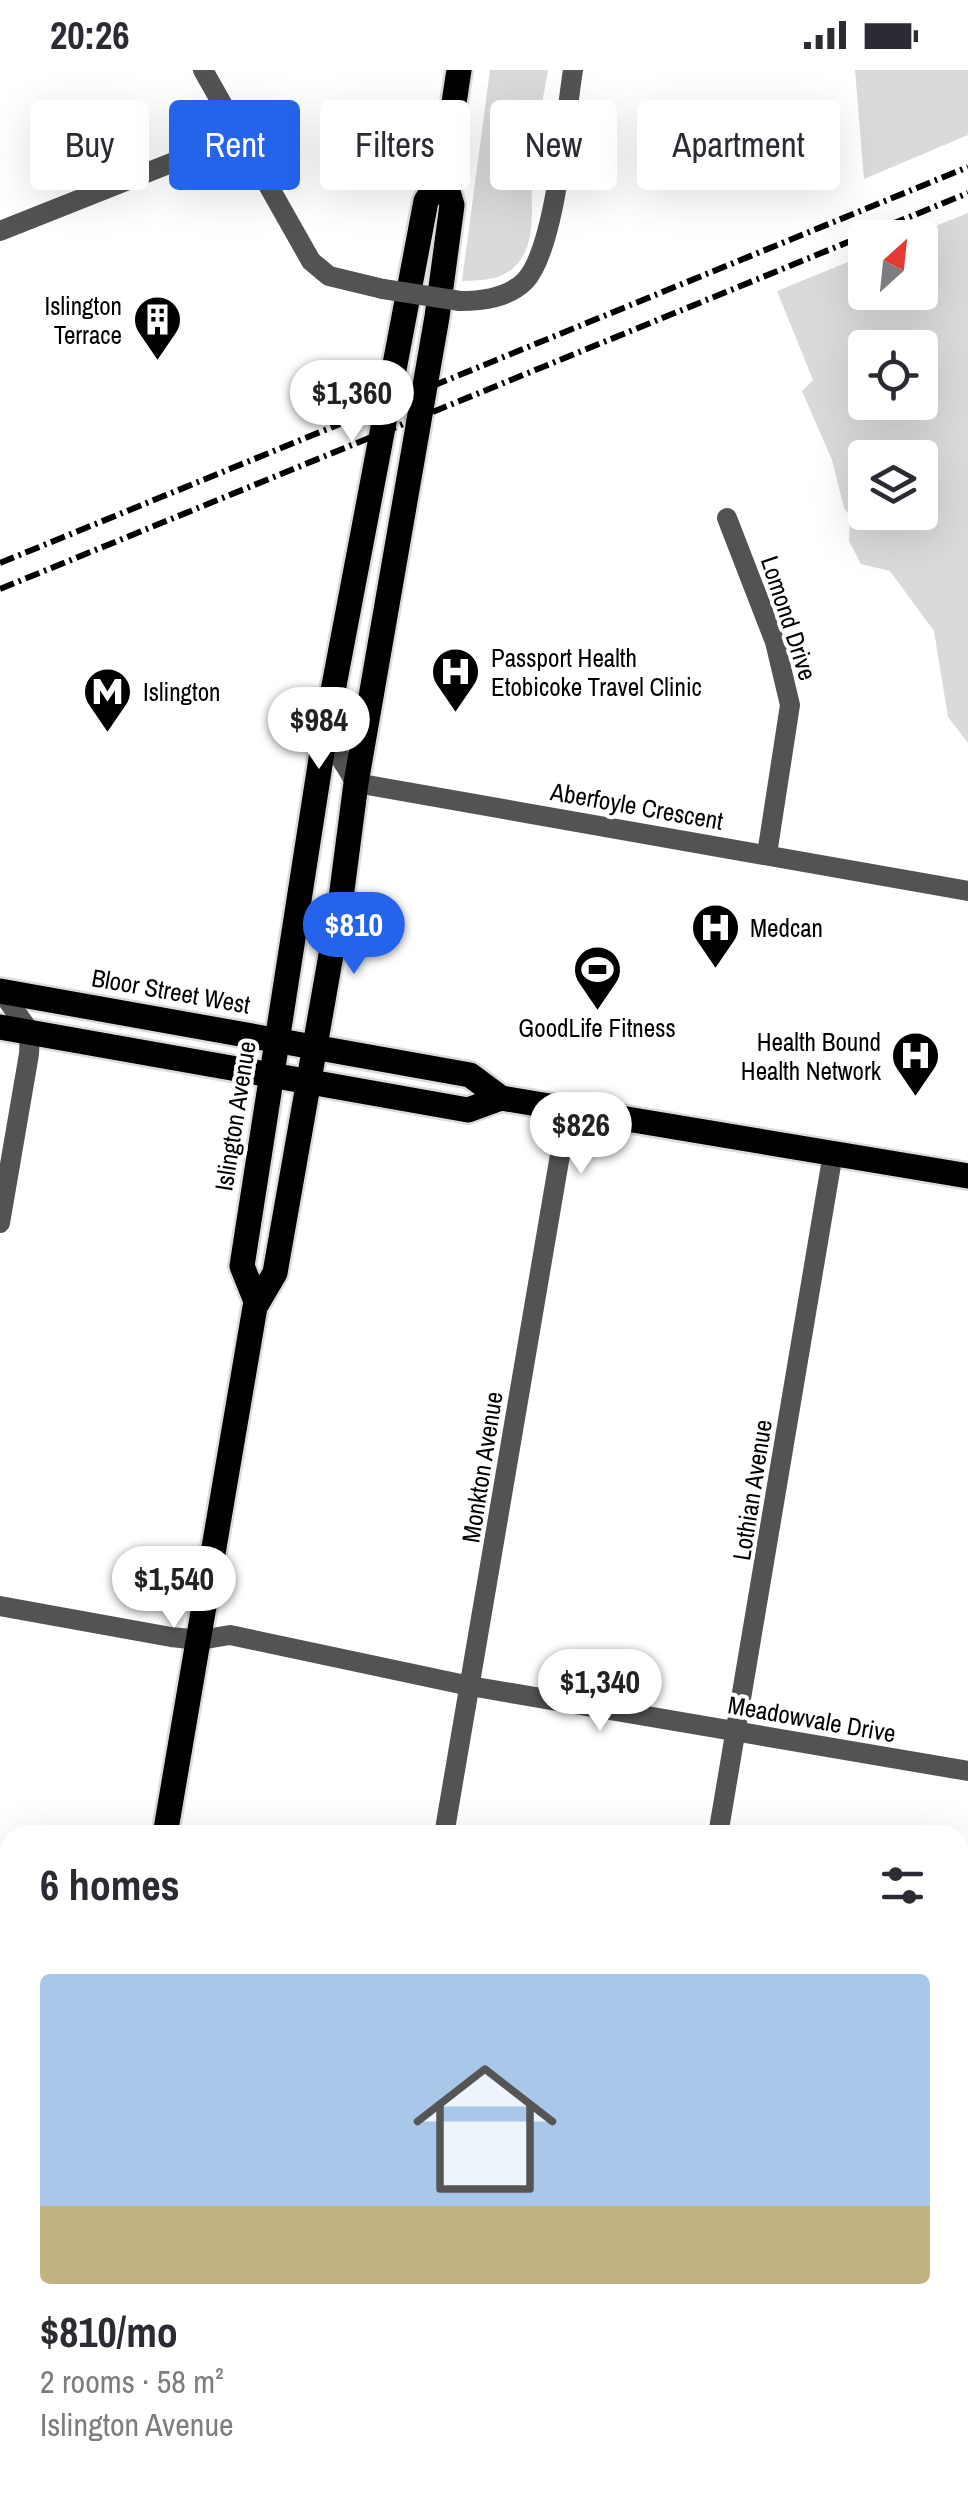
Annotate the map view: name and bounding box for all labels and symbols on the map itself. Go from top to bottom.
north arrow [848,220,938,310]
place label: Islington Terrace [44,289,122,352]
building icon: Islington Terrace [131,294,183,362]
pin: $1,360 [271,360,433,445]
street label: Lomond Drive [753,552,825,684]
place label: Passport Health Etobicoke Travel Clinic [491,641,702,704]
hospital icon: Passport Health Etobicoke Travel Clinic [430,646,482,714]
metro station icon: Islington [82,666,134,734]
place label: Islington [143,675,221,709]
pin: $984 [260,687,378,772]
street label: Aberfoyle Crescent [547,774,726,838]
pin: $810 [295,892,413,977]
hospital icon: Medcan [689,902,741,970]
place label: Medcan [750,911,823,945]
sports icon: GoodLife Fitness [571,944,623,1012]
street label: Bloor Street West [89,960,253,1022]
place label: GoodLife Fitness [518,1011,676,1045]
place label: Health Bound Health Network [741,1025,882,1088]
hospital icon: Health Bound Health Network [890,1030,942,1098]
street label: Islington Avenue [206,1039,264,1193]
pin: $826 [522,1092,640,1177]
street label: Monkton Avenue [453,1389,511,1545]
street label: Lothian Avenue [724,1417,780,1563]
pin: $1,540 [93,1546,255,1631]
pin: $1,340 [519,1649,681,1734]
street label: Meadowvale Drive [725,1688,899,1750]

